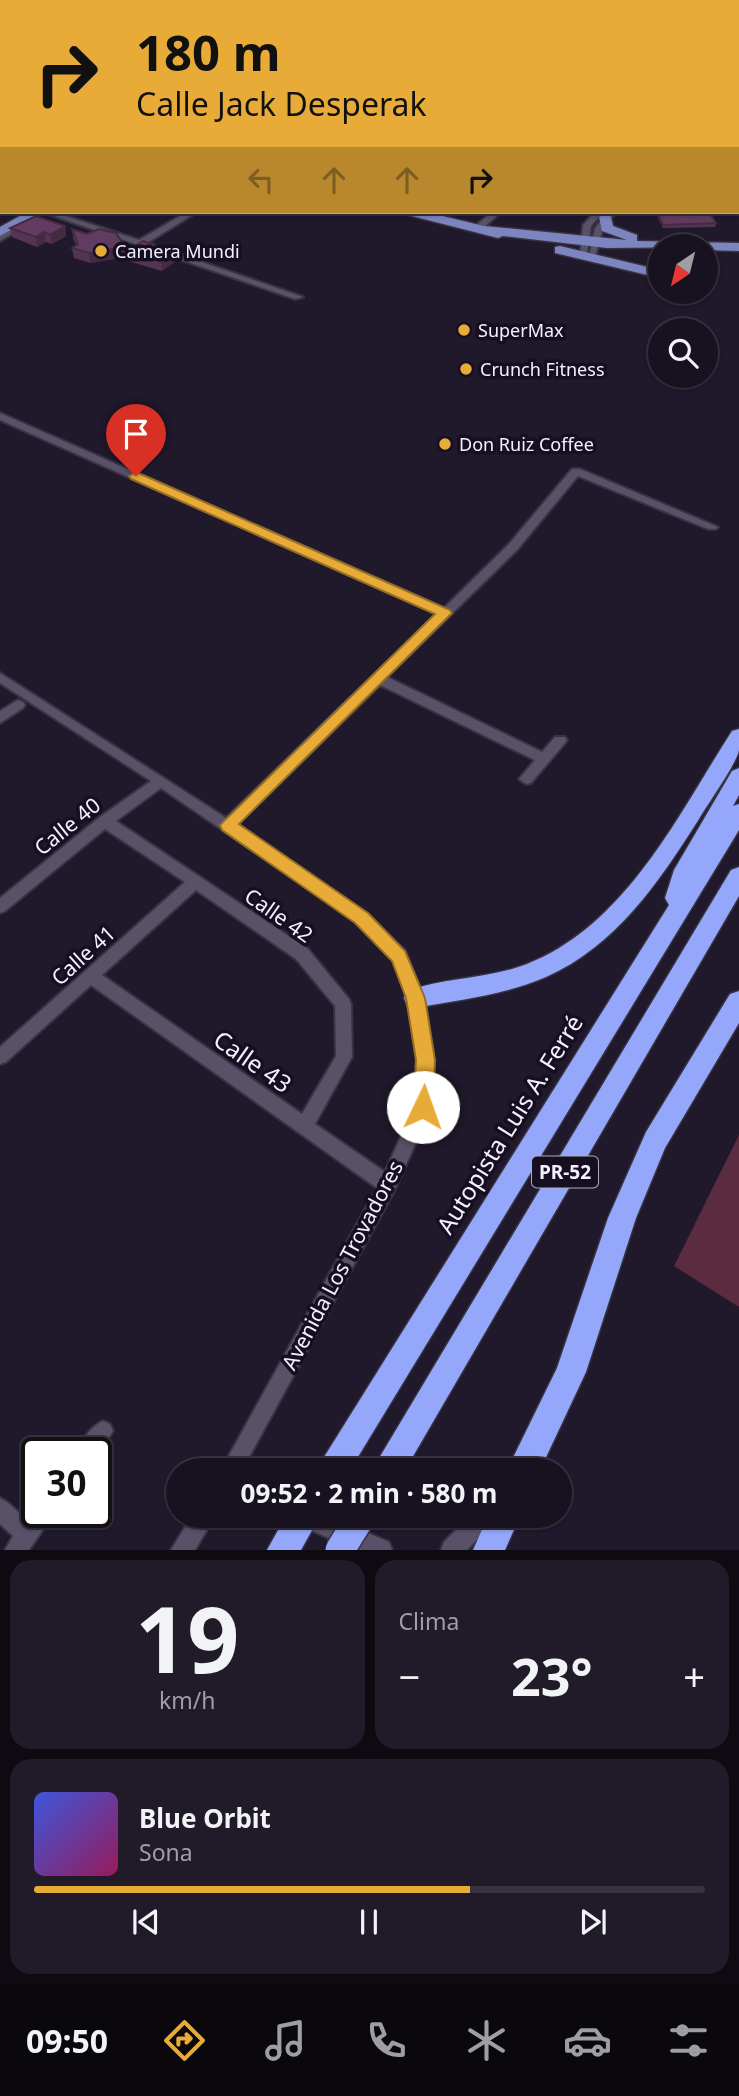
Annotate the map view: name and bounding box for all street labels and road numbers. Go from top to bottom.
street label: Calle 40 [28,791,106,861]
street label: Calle 42 [239,881,319,949]
street label: Calle 41 [45,919,121,991]
street label: Autopista Luis A. Ferré [428,1008,590,1240]
street label: Calle 43 [207,1022,299,1100]
street label: Avenida Los Trovadores [275,1156,409,1374]
road number: PR-52 [532,1156,598,1188]

